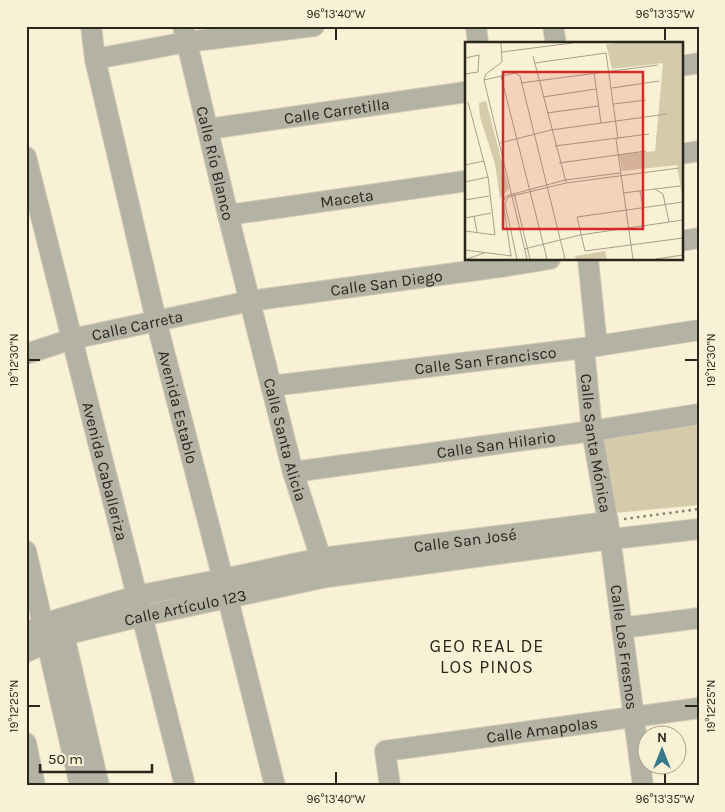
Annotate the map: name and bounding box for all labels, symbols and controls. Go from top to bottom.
text: 96°13'40"W [307,7,366,21]
text: 96°13'35"W [636,7,695,21]
inset map [465,42,682,260]
street label: Calle Carretilla [283,94,391,128]
street label: Calle Río Blanco [192,104,238,222]
street label: Maceta [319,185,375,212]
street label: Calle San Diego [329,266,444,300]
street label: Calle Carreta [90,307,185,345]
text: 19°12'30"N [7,333,21,387]
text: 19°12'30"N [704,333,718,387]
street label: Calle San Francisco [414,342,557,378]
street label: Avenida Establo [154,348,202,466]
street label: Calle Santa Mónica [577,373,615,514]
street label: Calle Santa Alicia [260,376,311,504]
street label: Avenida Caballeriza [78,400,132,543]
street label: Calle San Hilario [436,427,557,462]
street label: Calle San José [413,525,518,556]
street label: Calle Los Fresnos [606,584,642,711]
street label: Calle Artículo 123 [122,585,248,630]
district label: GEO REAL DE LOS PINOS [430,635,544,678]
text: 19°12'25"N [7,679,21,733]
text: 19°12'25"N [704,679,718,733]
street label: Calle Amapolas [485,713,599,747]
north arrow [638,724,688,774]
text: N [657,729,667,746]
scale bar [40,742,152,774]
text: 50 m [48,750,83,768]
text: 96°13'40"W [307,792,366,806]
text: 96°13'35"W [636,792,695,806]

